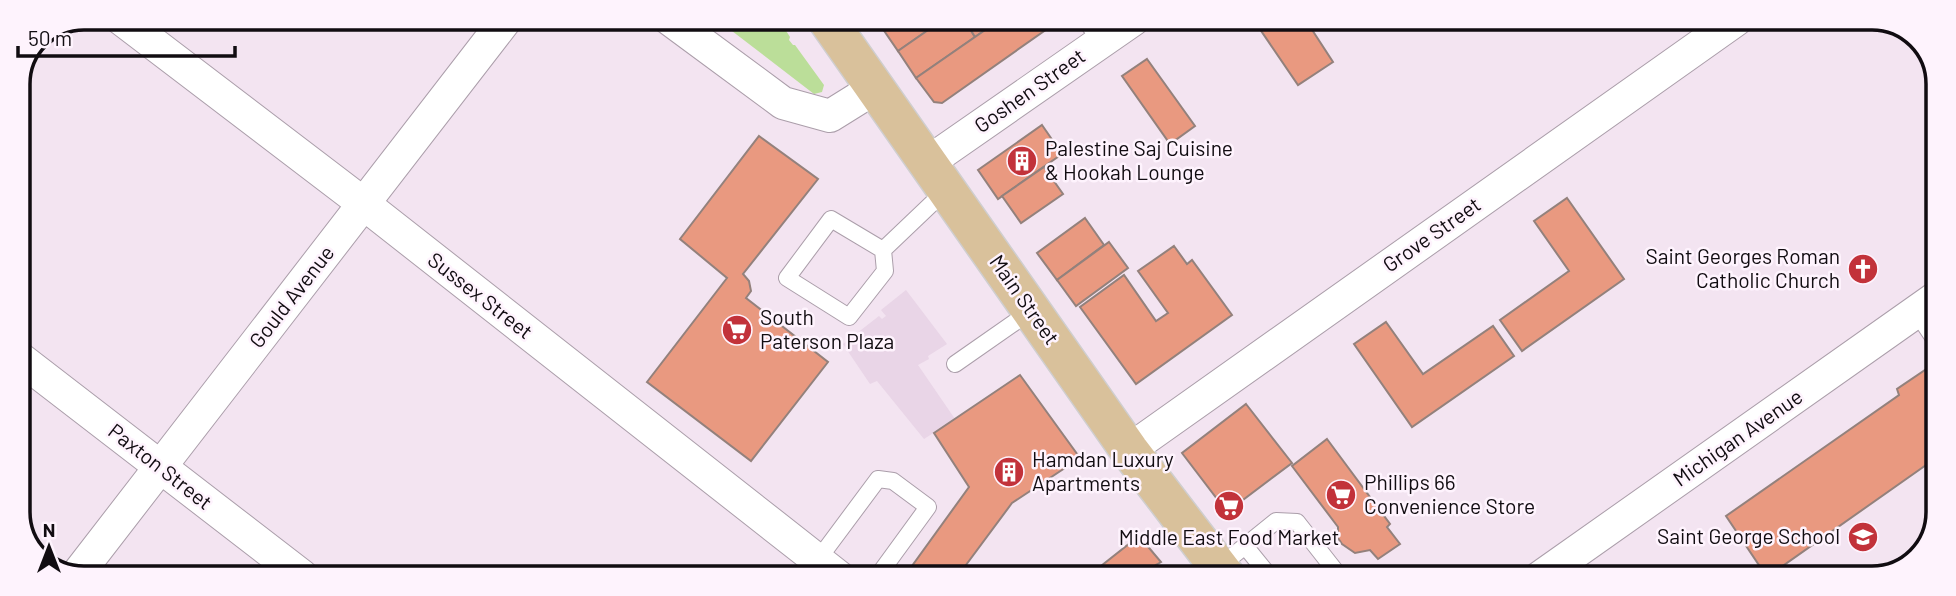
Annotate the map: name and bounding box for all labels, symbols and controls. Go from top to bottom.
scale bar [18,14,234,58]
text: 50 m [28,25,72,50]
street label: Goshen Street [969,42,1089,137]
place label: Palestine Saj Cuisine & Hookah Lounge [1045,135,1233,184]
building icon: Palestine Saj Cuisine & Hookah Lounge [1005,144,1039,178]
street label: Grove Street [1377,191,1485,277]
street label: Gould Avenue [243,240,338,352]
place label: Saint Georges Roman Catholic Church [1645,243,1840,292]
street label: Sussex Street [424,246,538,343]
street label: Main Street [985,249,1065,349]
church icon: Saint Georges Roman Catholic Church [1846,252,1880,286]
place label: South Paterson Plaza [760,304,894,353]
supermarket icon: South Paterson Plaza [720,313,754,347]
street label: Michigan Avenue [1668,383,1807,491]
street label: Paxton Street [104,418,218,514]
place label: Hamdan Luxury Apartments [1032,446,1174,495]
building icon: Hamdan Luxury Apartments [992,455,1026,489]
place label: Phillips 66 Convenience Store [1364,469,1535,518]
supermarket icon: Phillips 66 Convenience Store [1324,478,1358,512]
supermarket icon: Middle East Food Market [1212,489,1246,523]
north arrow [14,512,84,582]
text: N [43,518,55,541]
school or university icon: Saint George School [1846,520,1880,554]
place label: Saint George School [1657,523,1840,548]
place label: Middle East Food Market [1119,524,1339,549]

